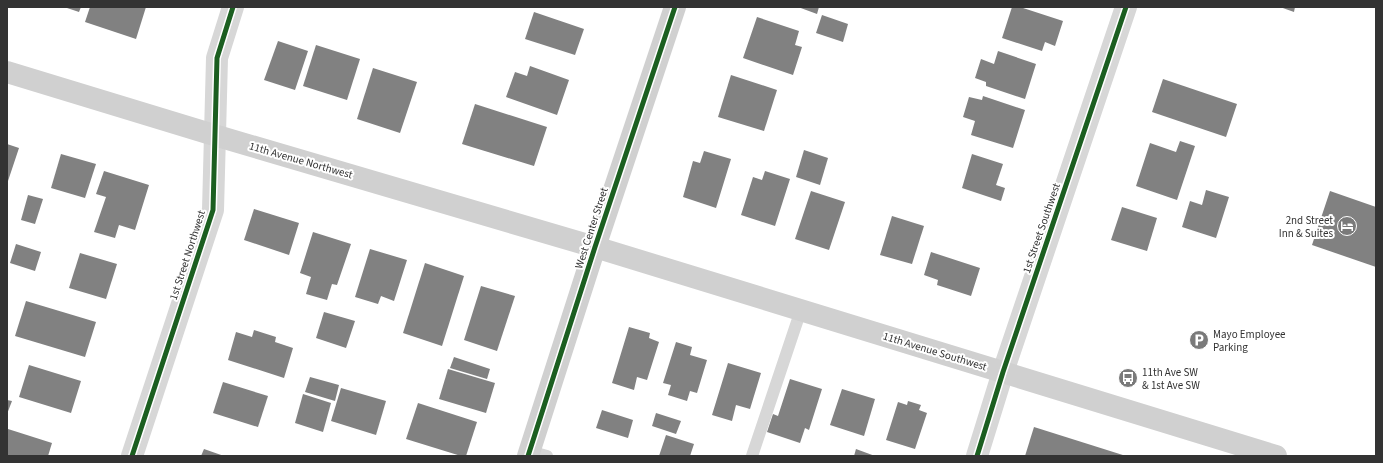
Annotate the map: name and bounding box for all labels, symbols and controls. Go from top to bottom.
street label: 11th Avenue Northwest [247,139,355,183]
street label: 1st Street Southwest [1019,181,1064,275]
street label: West Center Street [571,185,612,271]
street label: 1st Street Northwest [166,208,209,302]
place label: 2nd Street Inn & Suites [1279,213,1333,241]
hotel icon: 2nd Street Inn & Suites [1336,215,1358,237]
place label: Mayo Employee Parking [1213,327,1286,355]
street label: 11th Avenue Southwest [881,329,989,375]
parking icon: Mayo Employee Parking [1188,329,1210,351]
place label: 11th Ave SW & 1st Ave SW [1142,365,1200,393]
bus stop icon: 11th Ave SW & 1st Ave SW [1117,367,1139,389]

